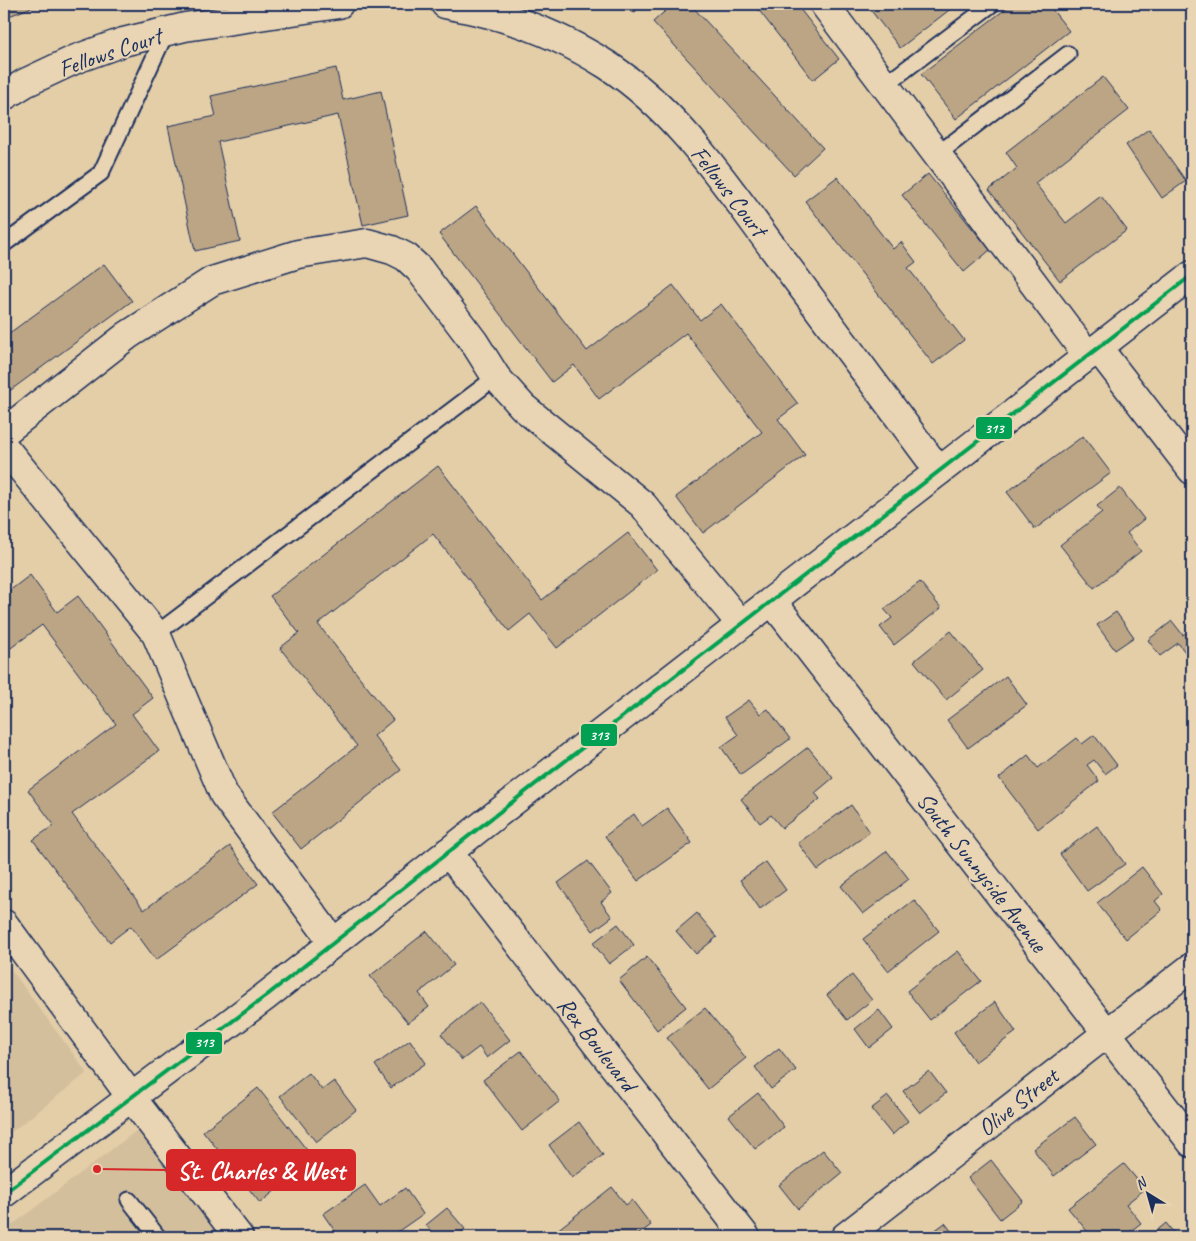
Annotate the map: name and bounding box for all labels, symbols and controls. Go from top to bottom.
street label: Fellows Court [55,19,168,84]
street label: Fellows Court [684,140,776,245]
line badge: 313 [975,416,1013,440]
text: 313 [985,420,1005,437]
line badge: 313 [580,723,618,747]
text: 313 [590,727,610,744]
street label: South Sunnyside Avenue [910,786,1055,960]
street label: Rex Boulevard [551,991,645,1100]
line badge: 313 [185,1031,223,1055]
text: 313 [195,1034,215,1051]
street label: Olive Street [972,1060,1066,1143]
callout: St. Charles & West [167,1150,355,1190]
text: St. Charles & West [177,1155,347,1187]
north arrow [1124,1168,1174,1218]
text: N [1132,1173,1151,1193]

